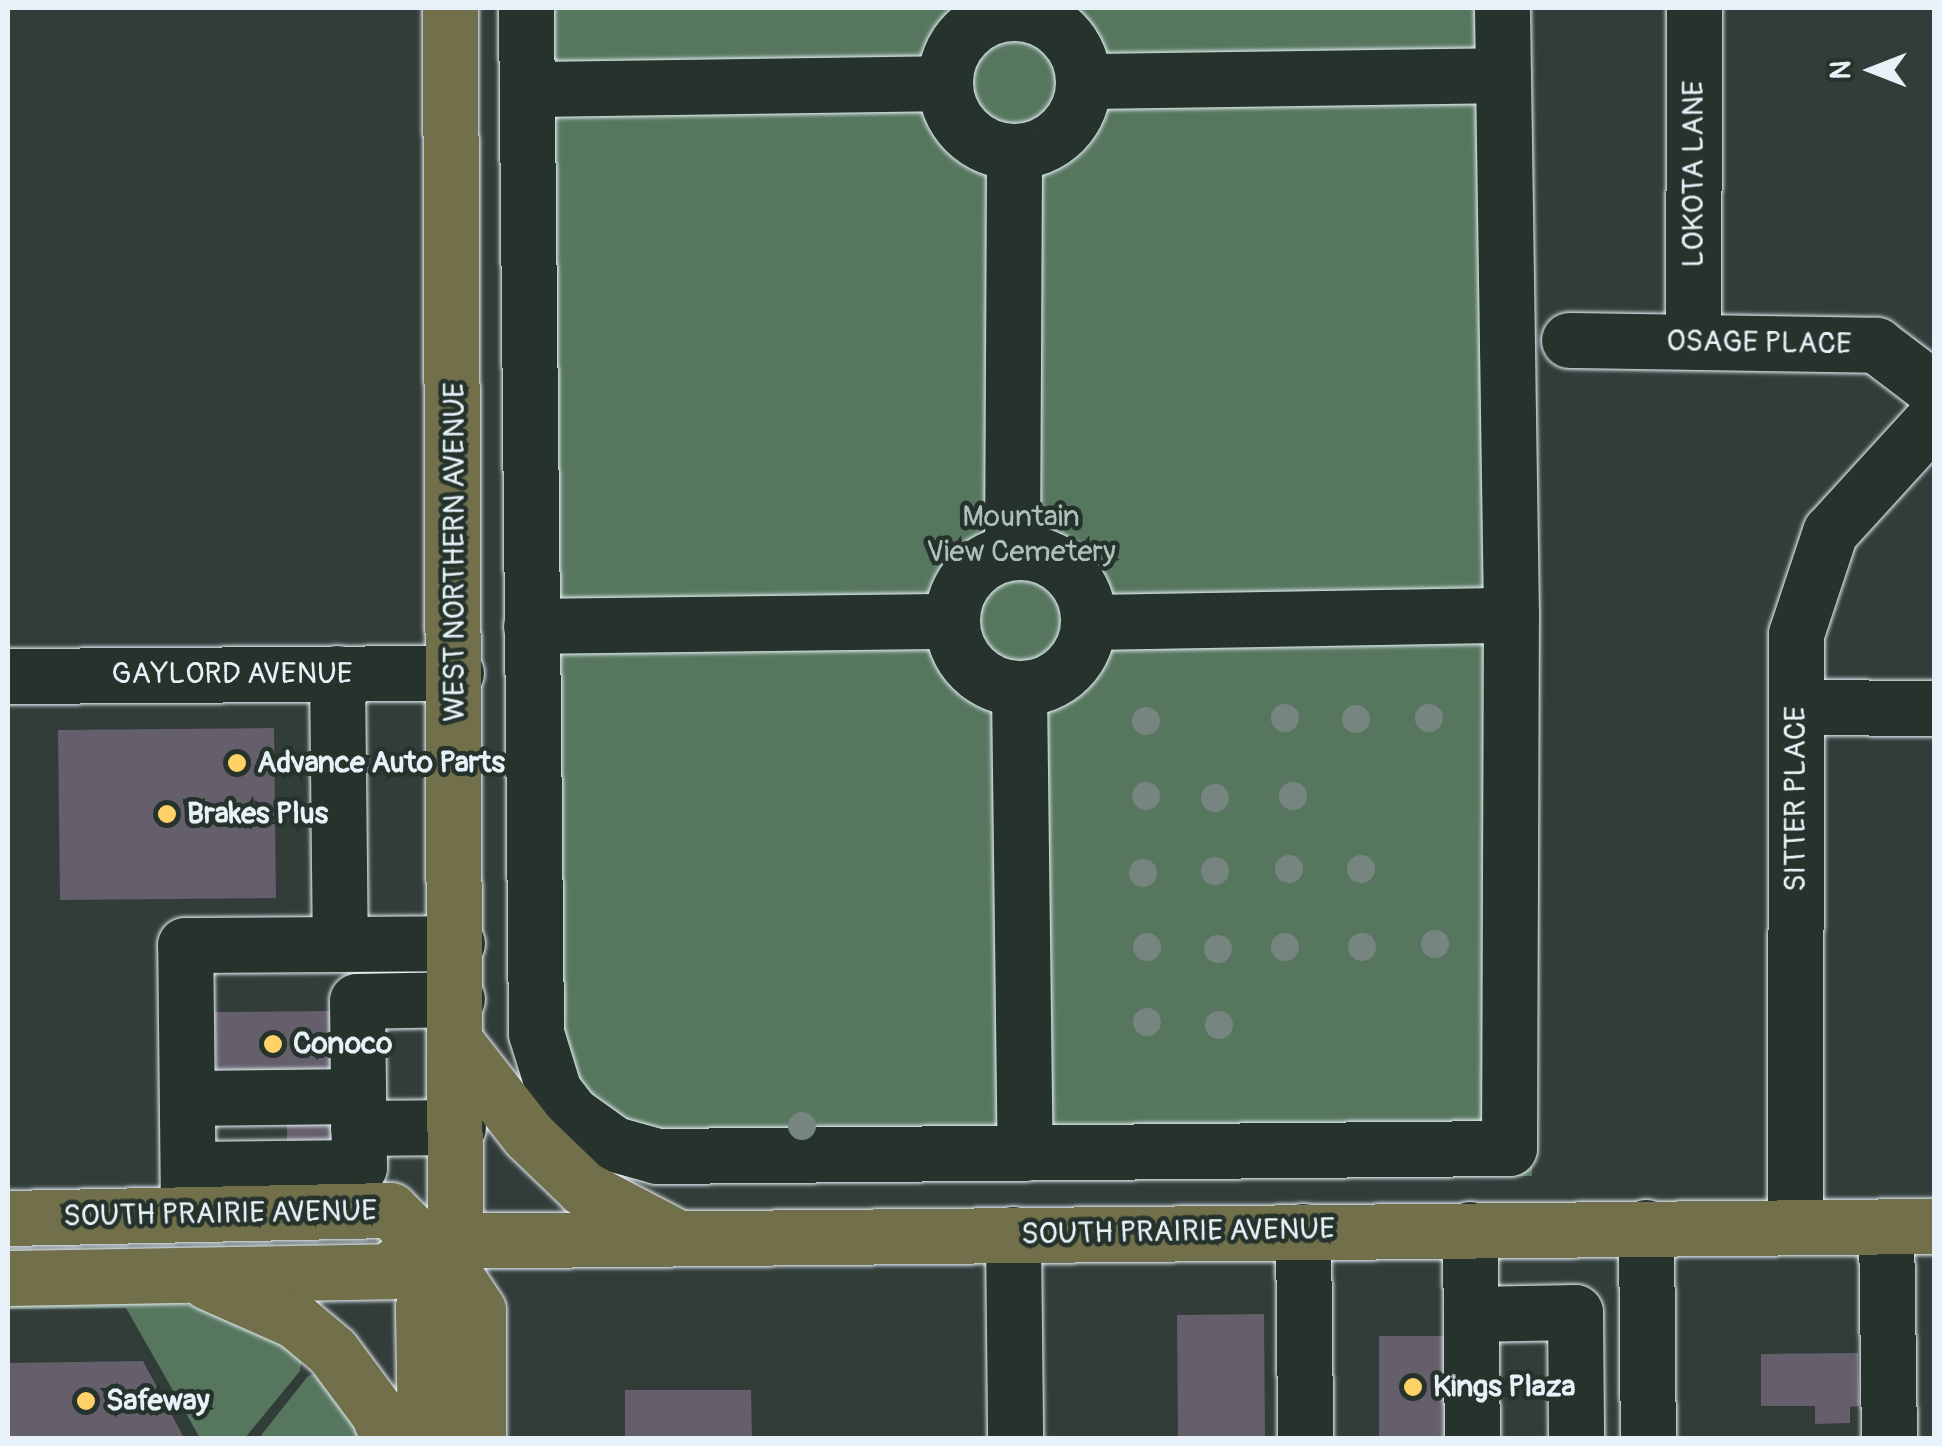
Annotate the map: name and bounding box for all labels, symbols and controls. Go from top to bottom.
north arrow [1822,20,1922,120]
text: N [1824,61,1859,79]
street label: LOKOTA LANE [1676,80,1712,268]
street label: OSAGE PLACE [1666,323,1852,363]
street label: WEST NORTHERN AVENUE [437,382,473,722]
park label: Mountain View Cemetery [926,499,1116,570]
street label: GAYLORD AVENUE [112,656,352,692]
street label: SITTER PLACE [1778,706,1814,892]
place label: Advance Auto Parts [257,745,505,781]
marker: Advance Auto Parts [226,752,248,774]
place label: Brakes Plus [187,796,328,832]
marker: Brakes Plus [156,803,178,825]
place label: Conoco [293,1026,392,1062]
marker: Conoco [262,1033,284,1055]
street label: SOUTH PRAIRIE AVENUE [63,1193,377,1235]
street label: SOUTH PRAIRIE AVENUE [1021,1211,1335,1253]
place label: Kings Plaza [1433,1369,1575,1405]
marker: Kings Plaza [1402,1376,1424,1398]
place label: Safeway [106,1383,210,1419]
marker: Safeway [75,1390,97,1412]

